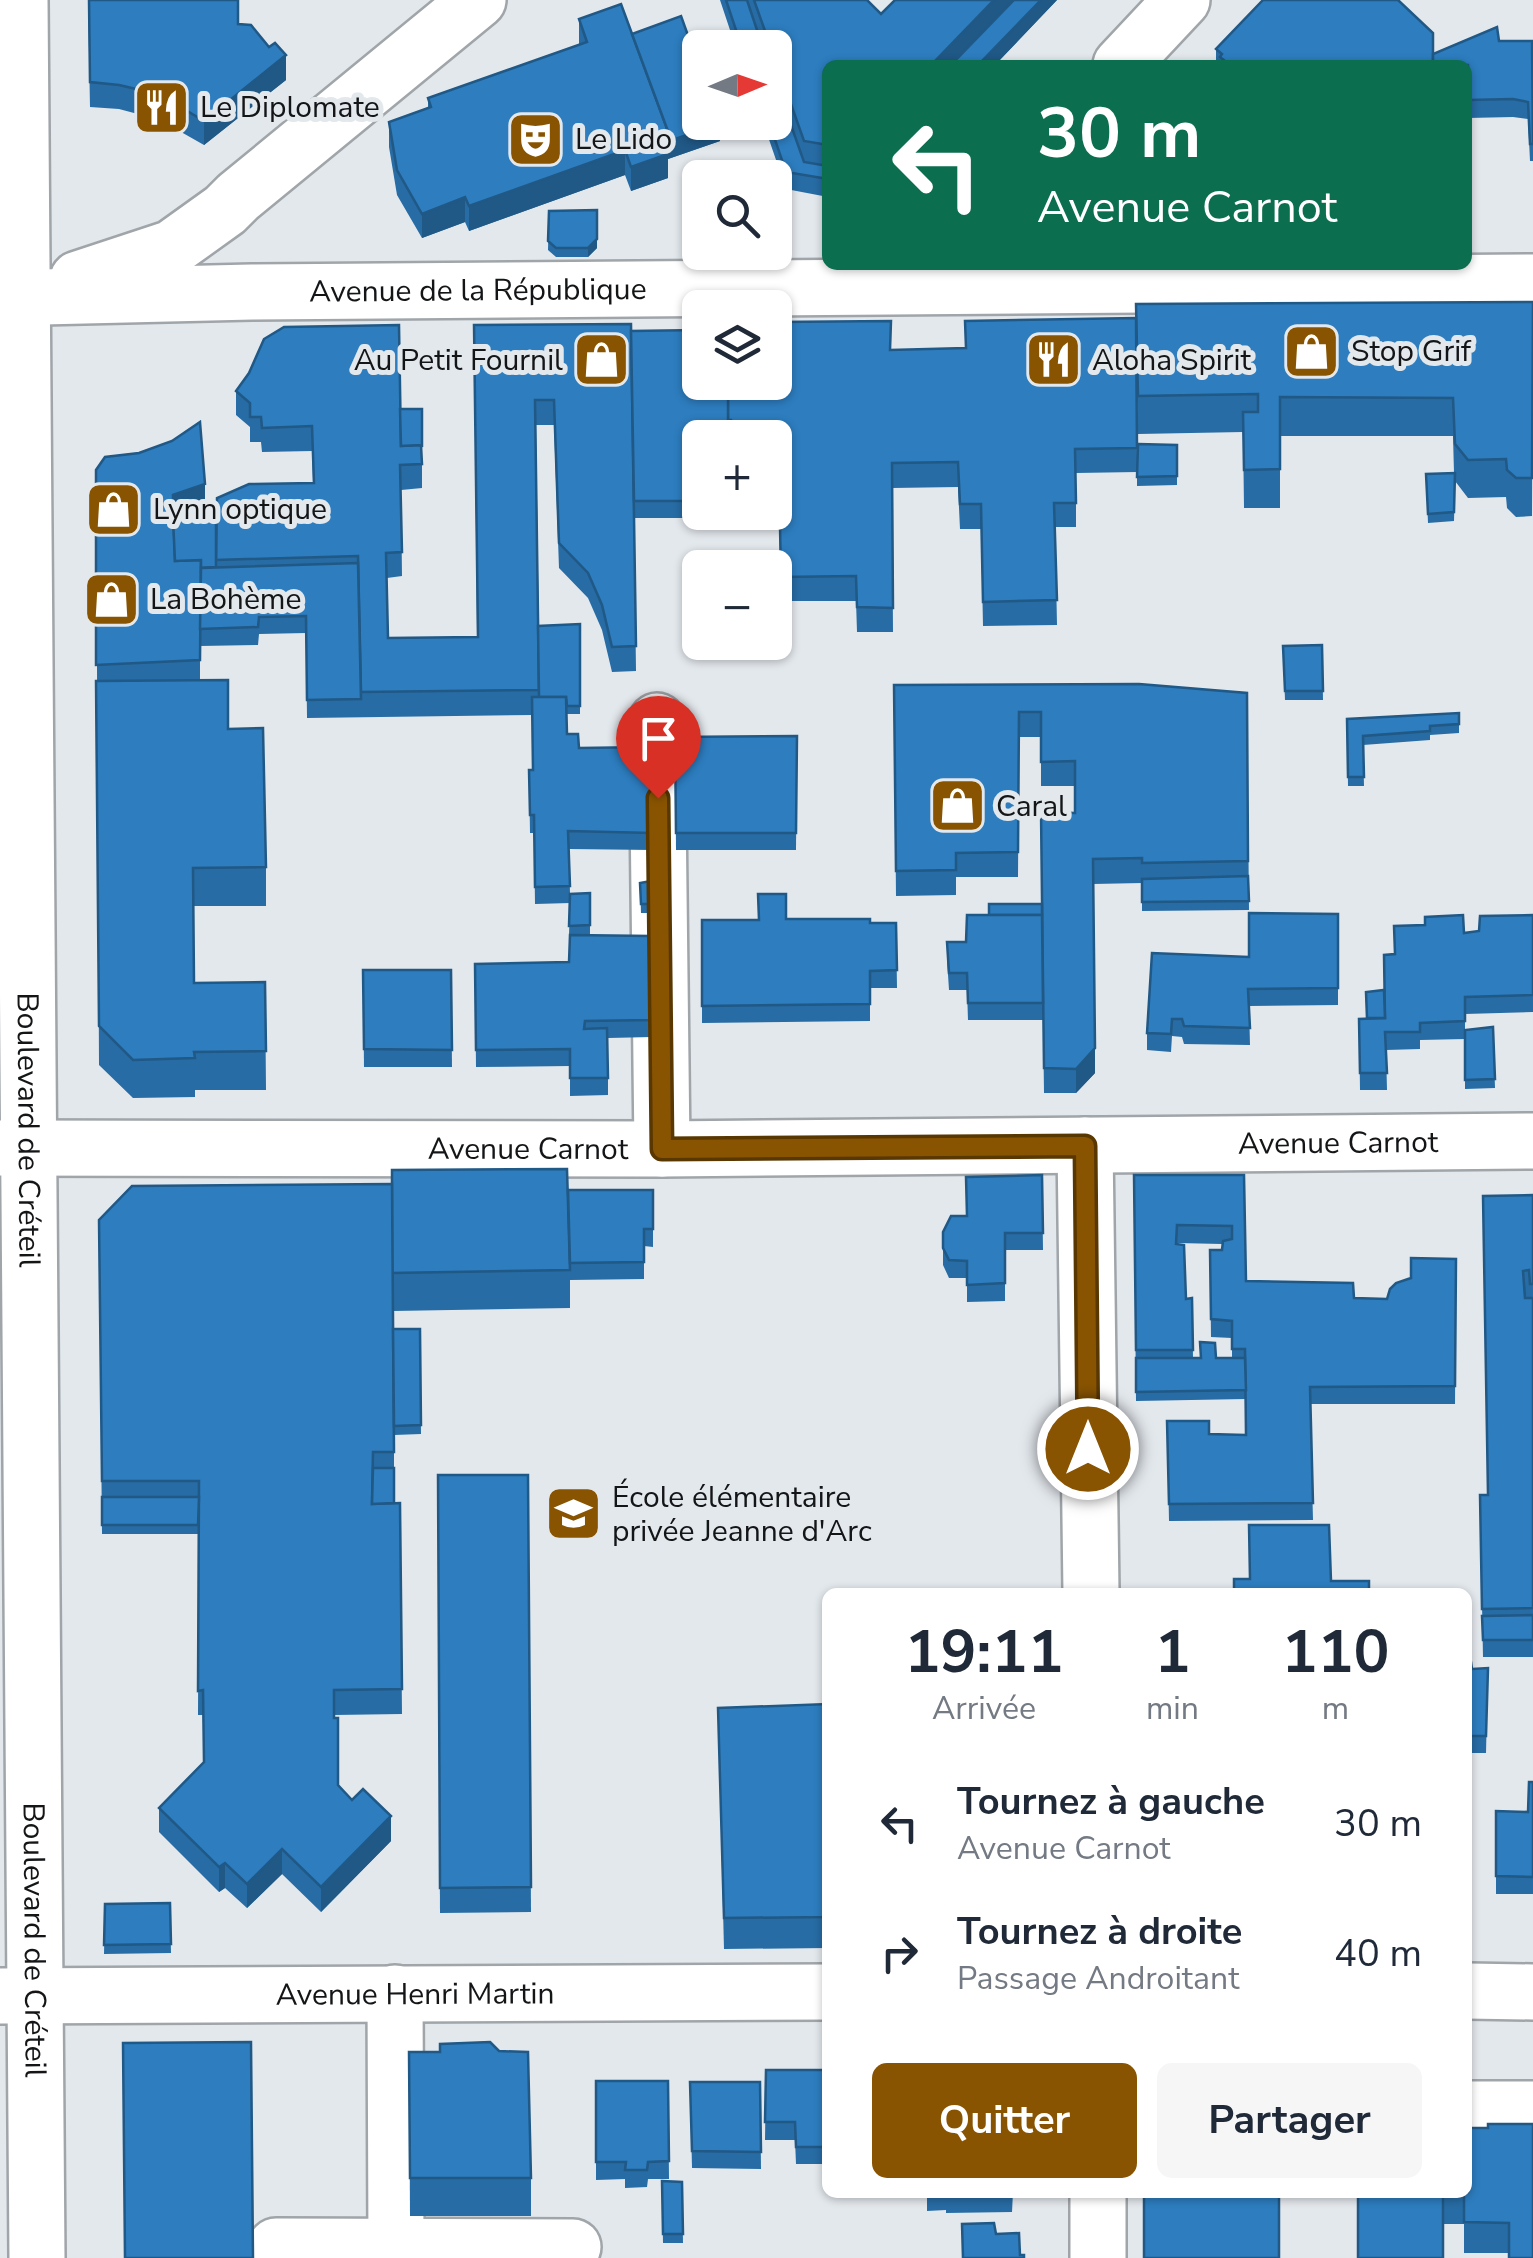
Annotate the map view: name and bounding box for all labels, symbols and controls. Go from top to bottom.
north arrow [682,30,792,140]
map controls [682,30,792,660]
restaurant icon: Le Diplomate [131,77,191,137]
text: 30 m [1037,86,1201,182]
place label: Le Diplomate [200,87,380,128]
icon: left [872,100,1002,230]
theatre icon: Le Lido [506,109,566,169]
place label: Le Lido [575,119,672,160]
button: search [682,160,792,270]
text: Avenue Carnot [1037,177,1337,238]
street label: Avenue de la République [309,269,647,313]
button: layers [682,290,792,400]
shop icon: Stop Grif [1282,321,1342,381]
shop icon: Au Petit Fournil [572,330,632,390]
restaurant icon: Aloha Spirit [1023,330,1083,390]
place label: Stop Grif [1351,331,1472,372]
place label: Au Petit Fournil [354,340,563,381]
place label: Aloha Spirit [1092,340,1252,381]
button: + [682,420,792,530]
shop icon: Lynn optique [84,479,144,539]
place label: Lynn optique [153,489,327,530]
button: − [682,550,792,660]
shop icon: La Bohème [81,569,141,629]
place label: La Bohème [150,579,302,620]
pin [616,696,701,799]
icon: arrive [631,711,686,766]
shop icon: Caral [927,776,987,836]
place label: Caral [996,786,1067,827]
street label: Boulevard de Créteil [6,992,50,1268]
street label: Avenue Carnot [1238,1122,1439,1165]
street label: Avenue Carnot [428,1129,629,1170]
position arrow [1036,1397,1140,1501]
place label: École élémentaire privée Jeanne d'Arc [612,1477,872,1552]
school or university icon: École élémentaire privée Jeanne d'Arc [543,1484,603,1544]
text: 19:11 [905,1611,1063,1693]
text: 1 [1154,1611,1190,1693]
text: 110 [1281,1611,1389,1693]
text: Arrivée [932,1687,1036,1730]
text: min [1146,1687,1199,1730]
text: m [1322,1687,1349,1730]
text: Tournez à gauche [957,1776,1265,1827]
icon: left [872,1796,927,1851]
text: 30 m [1334,1798,1422,1849]
street label: Boulevard de Créteil [13,1802,56,2078]
text: Avenue Carnot [957,1827,1171,1870]
text: Tournez à droite [957,1906,1242,1957]
icon: right [872,1926,927,1981]
text: 40 m [1334,1928,1422,1979]
text: Passage Androitant [957,1957,1239,2000]
street label: Avenue Henri Martin [276,1973,554,2016]
button: Quitter [872,2063,1137,2178]
button: Partager [1157,2063,1422,2178]

